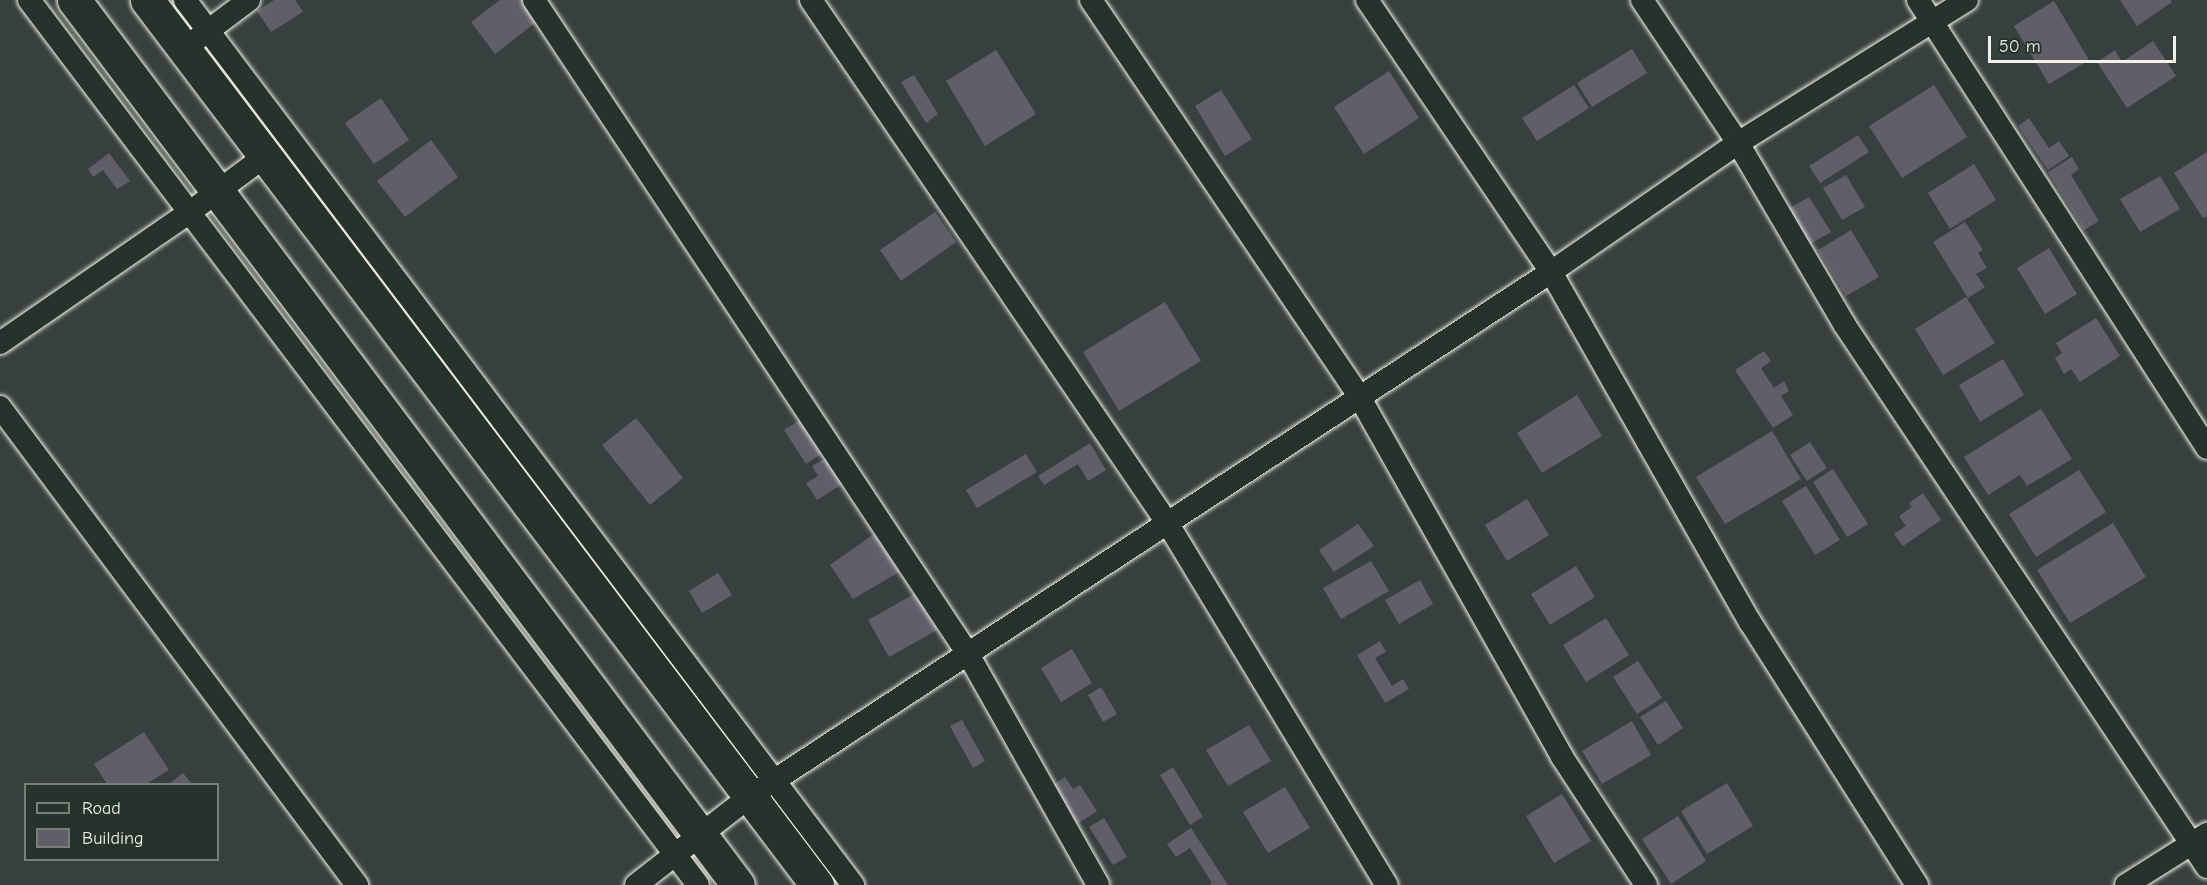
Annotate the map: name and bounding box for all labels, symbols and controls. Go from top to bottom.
scale bar [1991,24,2178,62]
text: 50 m [1999,36,2041,57]
legend [24,783,219,861]
text: Road [82,798,121,819]
text: Building [82,828,144,849]

